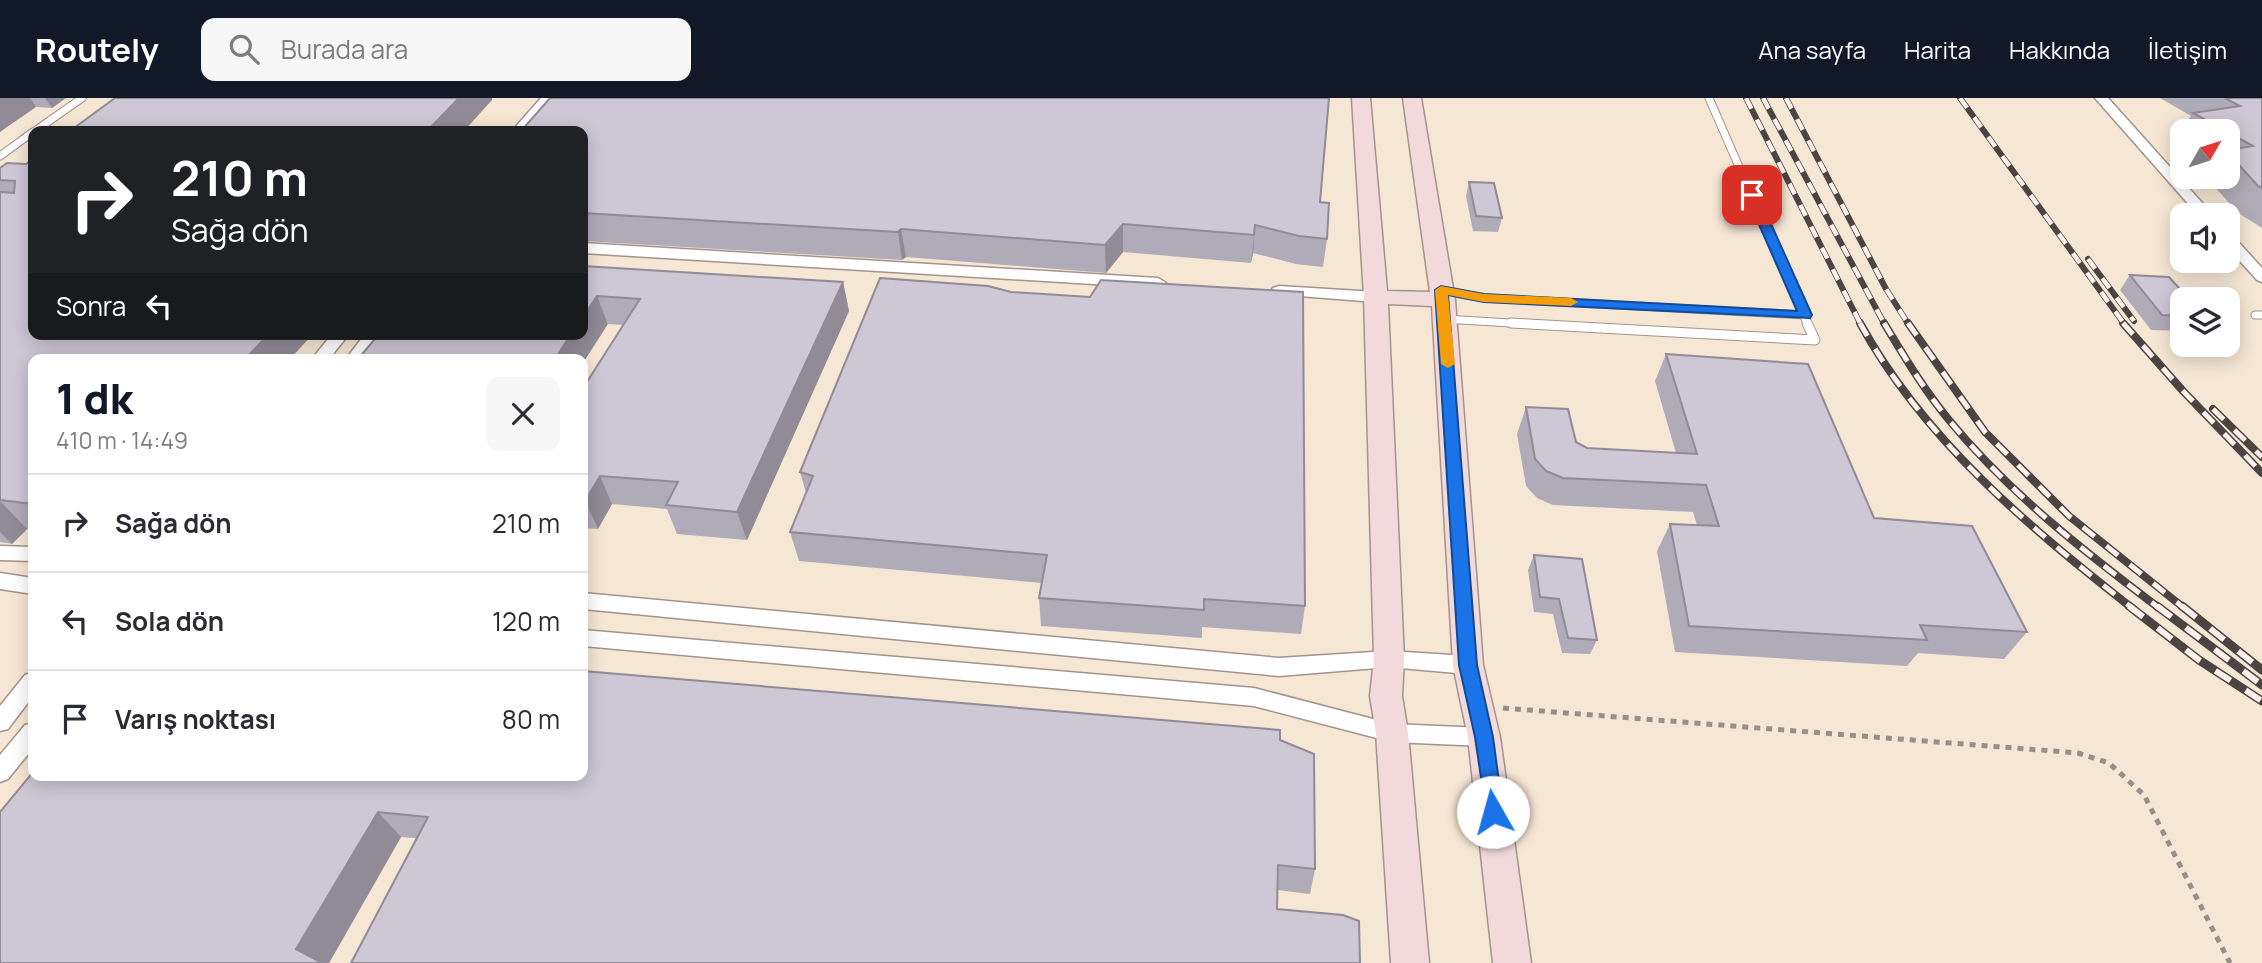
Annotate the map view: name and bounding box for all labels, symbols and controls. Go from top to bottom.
search box [201,18,691,81]
text: Routely [35,27,159,72]
icon: search [225,30,263,68]
text: Burada ara [281,31,408,67]
text: Ana sayfa [1758,33,1866,66]
text: Harita [1904,33,1971,66]
text: Hakkında [2009,33,2110,66]
text: İletişim [2148,33,2227,66]
north arrow [2170,119,2240,189]
map controls [2170,119,2240,357]
text: 210 m [171,144,308,211]
icon: right [56,154,147,245]
pin [1722,165,1782,225]
icon: arrive [1733,176,1771,214]
button: sound [2170,203,2240,273]
text: Sağa dön [171,208,309,252]
icon: left [140,287,178,325]
button: layers [2170,287,2240,357]
text: Sonra [56,288,126,324]
text: 1 dk [56,369,133,427]
button: close [486,377,560,451]
text: 410 m · 14:49 [56,424,188,456]
icon: right [56,504,94,542]
text: Sağa dön [115,505,232,541]
text: 210 m [492,505,560,541]
icon: left [56,602,94,640]
text: Sola dön [115,603,224,639]
text: 120 m [492,603,560,639]
icon: arrive [56,700,94,738]
text: Varış noktası [115,701,276,737]
text: 80 m [502,701,560,737]
position arrow [1456,775,1530,849]

